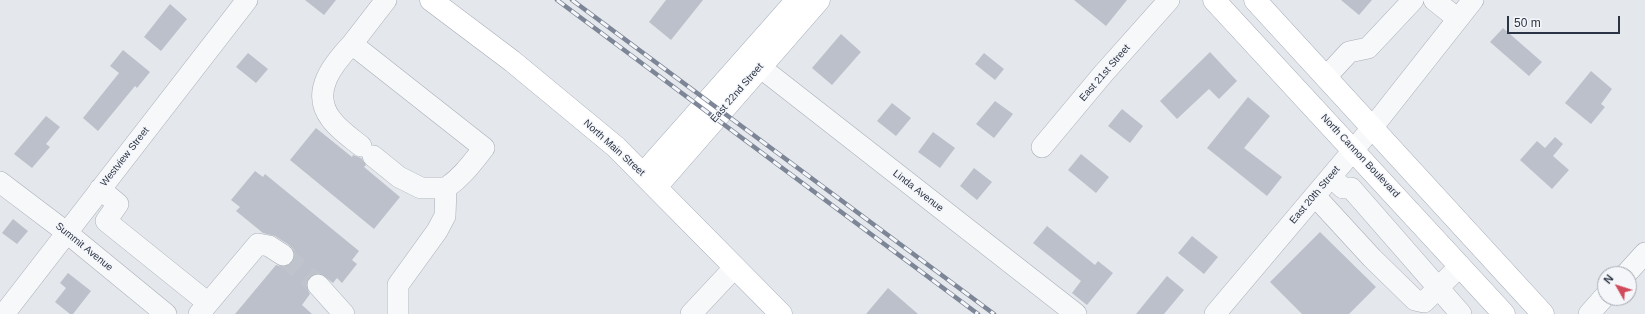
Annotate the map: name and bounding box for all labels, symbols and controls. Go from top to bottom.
scale bar [1509,8,1622,34]
text: 50 m [1514,16,1541,30]
street label: East 21st Street [1077,42,1133,104]
street label: East 22nd Street [708,61,766,125]
street label: North Cannon Boulevard [1318,112,1402,200]
street label: North Main Street [581,117,647,179]
street label: Westview Street [98,125,152,189]
street label: East 20th Street [1287,164,1343,226]
street label: Linda Avenue [890,167,946,215]
street label: Summit Avenue [53,220,115,274]
north arrow [1597,266,1637,306]
text: N [1601,272,1616,286]

